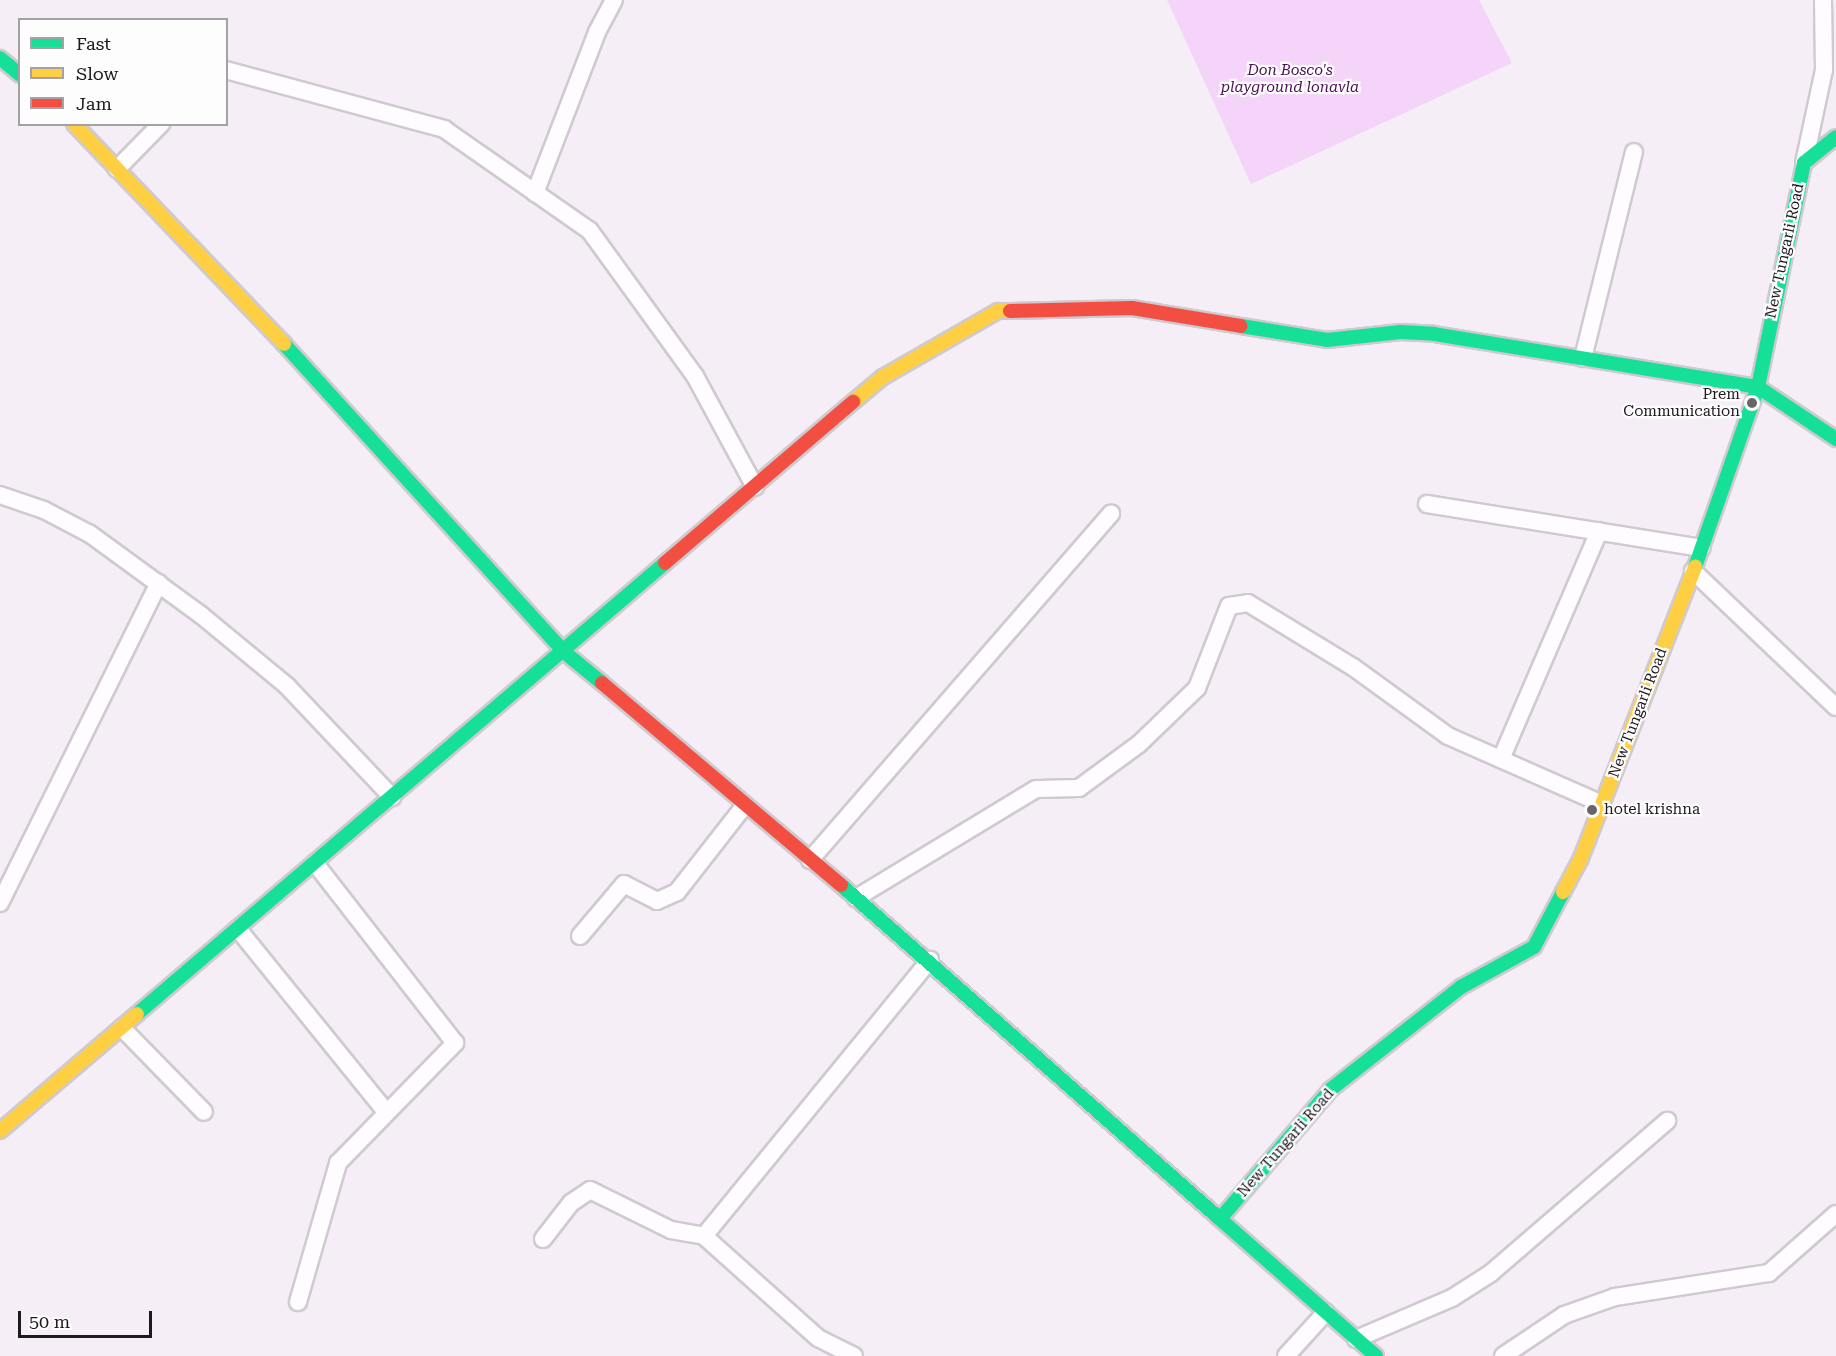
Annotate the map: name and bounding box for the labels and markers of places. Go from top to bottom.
place label: Prem Communication [1623,385,1740,420]
marker: Prem Communication [1745,396,1759,410]
place label: hotel krishna [1604,801,1700,819]
marker: hotel krishna [1585,803,1599,817]

